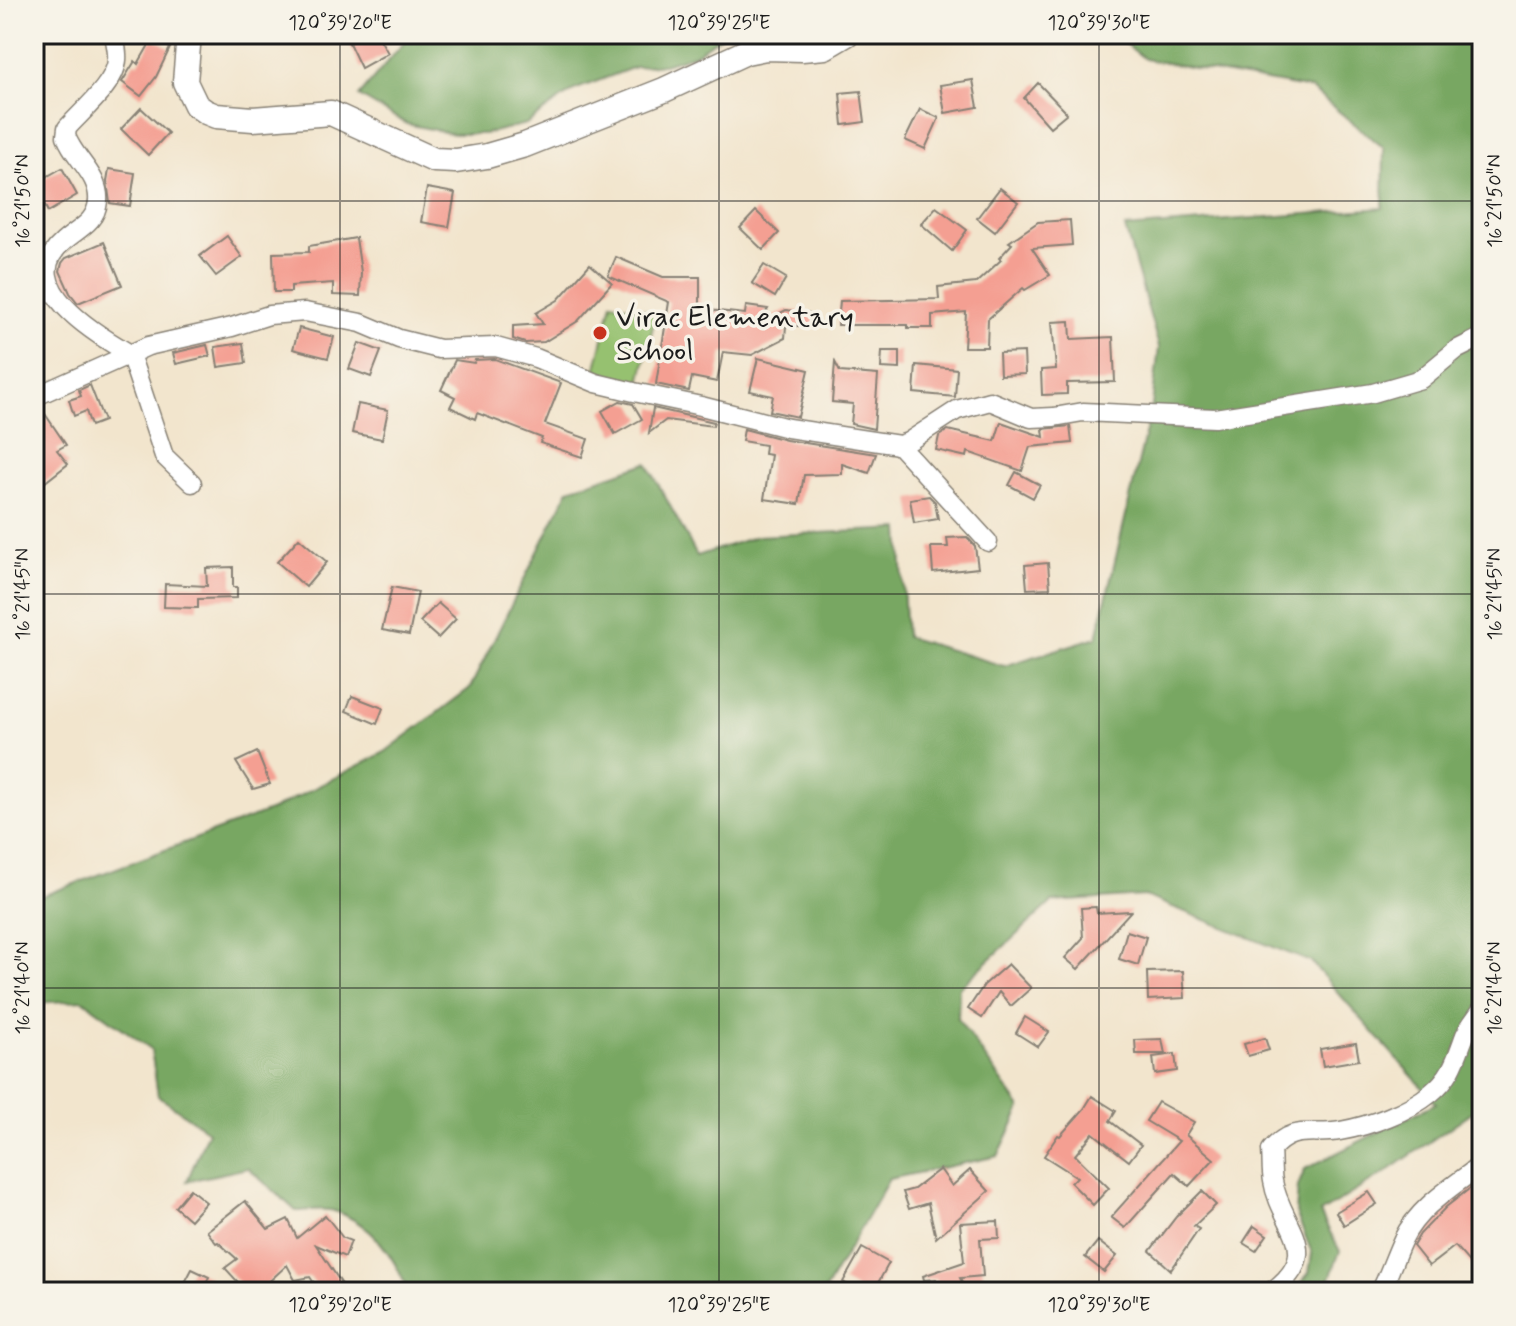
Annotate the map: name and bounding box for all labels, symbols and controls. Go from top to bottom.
text: 120°39'20"E [288,10,392,37]
text: 120°39'25"E [668,10,770,37]
text: 120°39'30"E [1048,10,1150,37]
text: 16°21'50"N [10,154,37,248]
text: 16°21'50"N [1482,154,1509,248]
place label: Virac Elementary School [616,298,854,371]
marker: Virac Elementary School [591,324,609,342]
text: 16°21'45"N [10,548,37,640]
text: 16°21'45"N [1482,548,1509,640]
text: 16°21'40"N [10,941,37,1035]
text: 16°21'40"N [1482,941,1509,1035]
text: 120°39'20"E [288,1292,392,1319]
text: 120°39'25"E [668,1292,770,1319]
text: 120°39'30"E [1048,1292,1150,1319]

